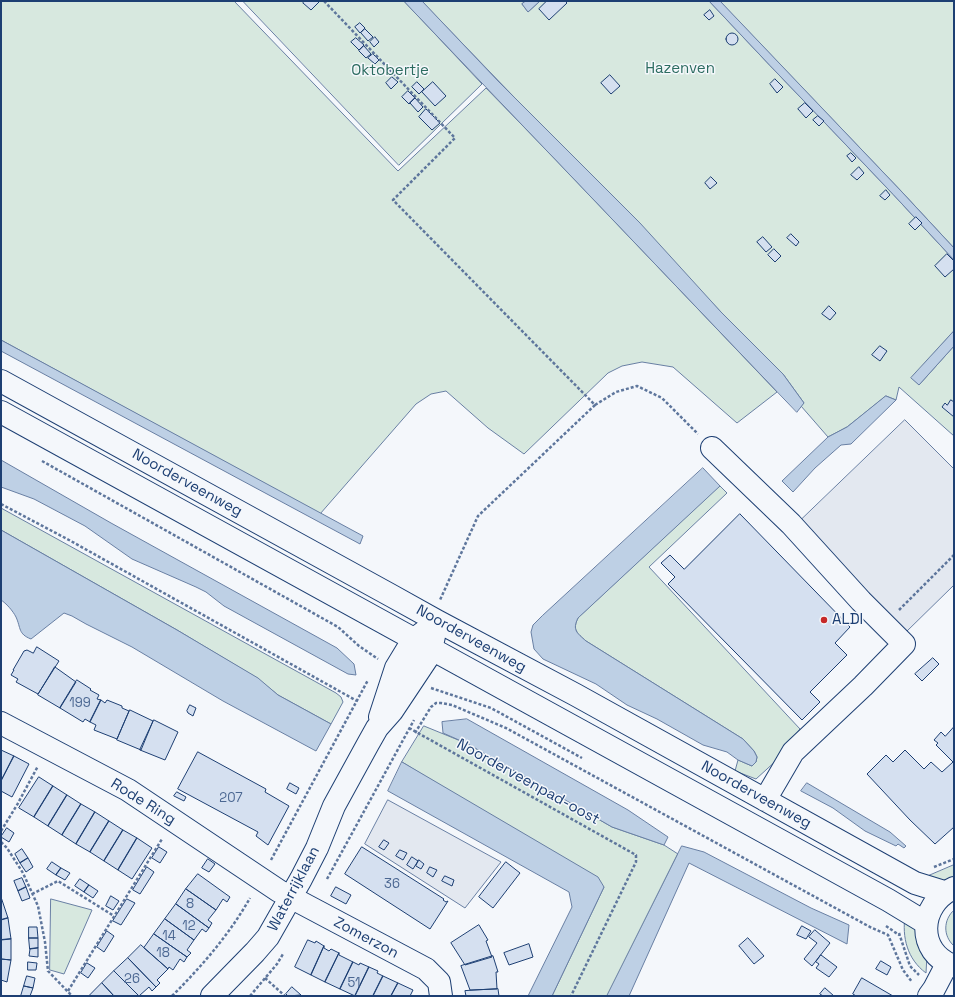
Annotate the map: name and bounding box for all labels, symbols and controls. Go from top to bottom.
park label: Hazenven [645,60,715,78]
park label: Oktobertje [351,62,429,80]
street label: Noorderveenweg [129,445,245,521]
street label: Noorderveenweg [413,601,529,677]
place label: ALDI [832,611,863,629]
marker: ALDI [819,615,829,625]
house number: 199 [69,695,91,711]
street label: Noorderveenpad-oost [453,735,603,829]
street label: Noorderveenweg [698,757,814,833]
street label: Rode Ring [107,775,179,829]
house number: 207 [219,790,243,806]
street label: Waterrijklaan [264,843,324,935]
house number: 36 [384,876,400,892]
house number: 8 [186,896,194,912]
street label: Zomerzon [330,913,402,963]
house number: 12 [182,918,196,934]
house number: 14 [162,928,176,944]
house number: 18 [156,945,170,961]
house number: 26 [124,971,140,987]
house number: 51 [347,975,361,991]

